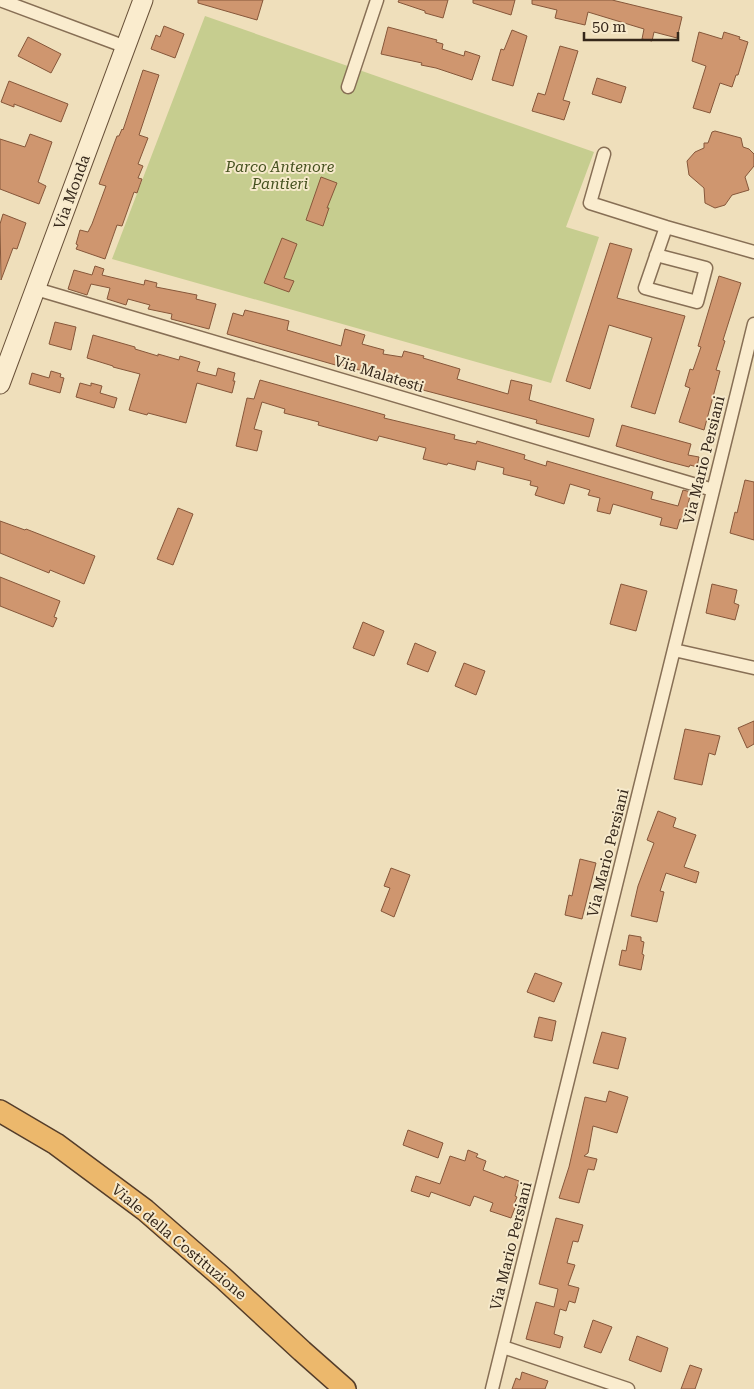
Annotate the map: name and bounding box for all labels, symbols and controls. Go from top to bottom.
scale bar [584,10,678,42]
text: 50 m [592,18,627,36]
street label: Via Monda [50,152,94,232]
park label: Parco Antenore Pantieri [225,158,335,193]
street label: Via Malatesti [332,352,426,396]
street label: Via Mario Persiani [679,394,729,526]
street label: Via Mario Persiani [583,787,633,919]
street label: Viale della Costituzione [108,1180,250,1304]
street label: Via Mario Persiani [486,1180,536,1312]

